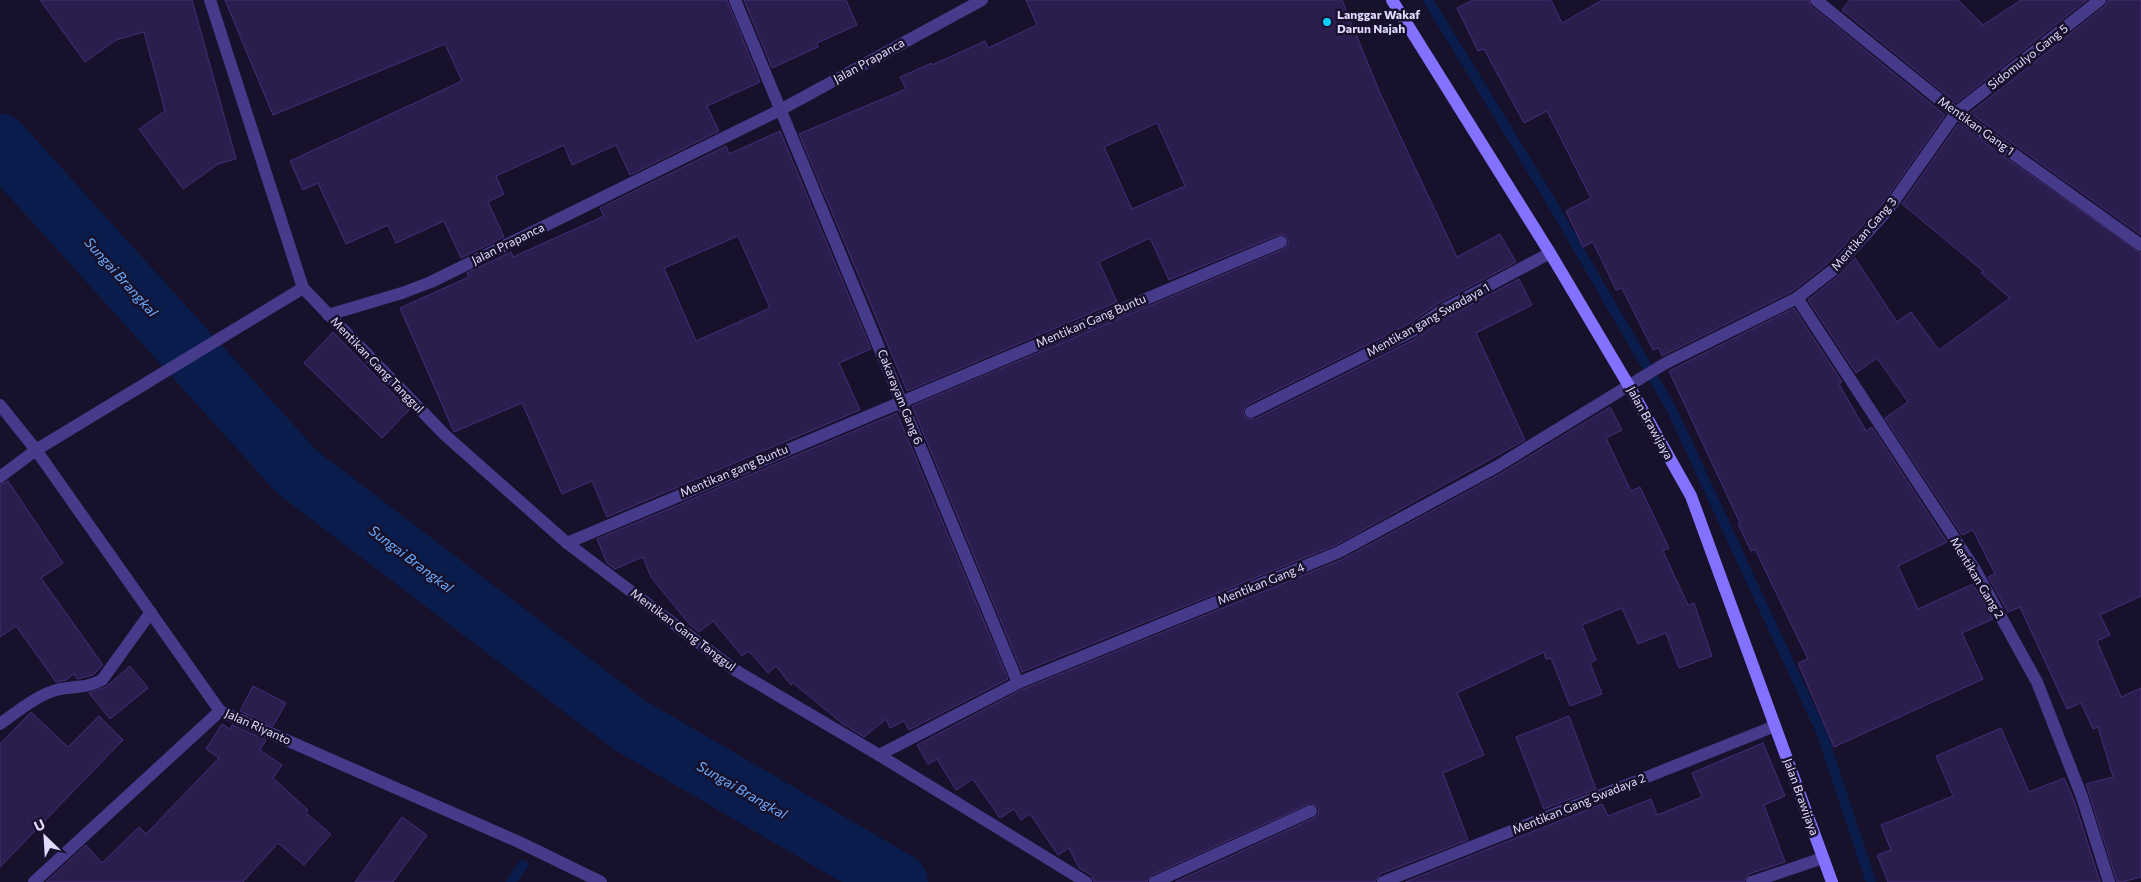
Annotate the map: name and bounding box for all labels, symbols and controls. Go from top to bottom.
place label: Langgar Wakaf Darun Najah [1337,7,1420,35]
marker: Langgar Wakaf Darun Najah [1321,16,1333,28]
street label: Sidomulyo Gang 5 [1985,21,2070,92]
street label: Jalan Prapanca [830,35,907,86]
street label: Mentikan Gang 1 [1936,93,2017,157]
street label: Mentikan Gang 3 [1828,194,1899,273]
street label: Jalan Prapanca [469,219,547,268]
water label: Sungai Brangkal [81,233,162,320]
street label: Mentikan gang Swadaya 1 [1364,279,1491,359]
street label: Mentikan Gang Buntu [1033,291,1148,350]
street label: Mentikan Gang Tanggul [328,313,427,415]
street label: Cakarayam Gang 6 [875,347,926,446]
street label: Jalan Brawijaya [1624,384,1677,462]
street label: Mentikan gang Buntu [678,441,790,499]
water label: Sungai Brangkal [366,521,457,596]
street label: Mentikan Gang 2 [1948,534,2008,621]
street label: Mentikan Gang 4 [1215,559,1306,607]
street label: Mentikan Gang Tanggul [628,585,739,673]
street label: Jalan Riyanto [223,705,294,748]
street label: Jalan Brawijaya [1781,756,1822,837]
water label: Sungai Brangkal [694,757,791,822]
street label: Mentikan Gang Swadaya 2 [1510,770,1648,836]
north arrow [20,812,70,862]
text: U [31,815,48,835]

